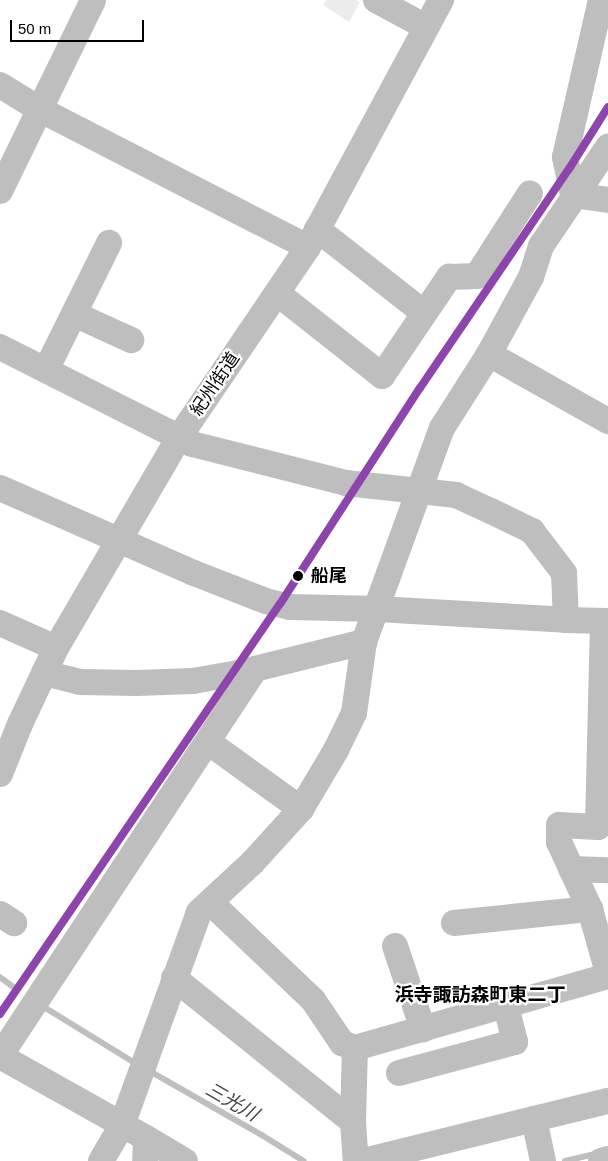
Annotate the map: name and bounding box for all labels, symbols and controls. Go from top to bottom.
scale bar [12,10,146,42]
text: 50 m [18,20,51,37]
street label: 紀州街道 [186,348,244,420]
place label: 船尾 [311,565,347,587]
marker: 船尾 [289,567,307,585]
district label: 浜寺諏訪森町東二丁 [395,984,565,1006]
water label: 三光川 [202,1078,262,1126]

